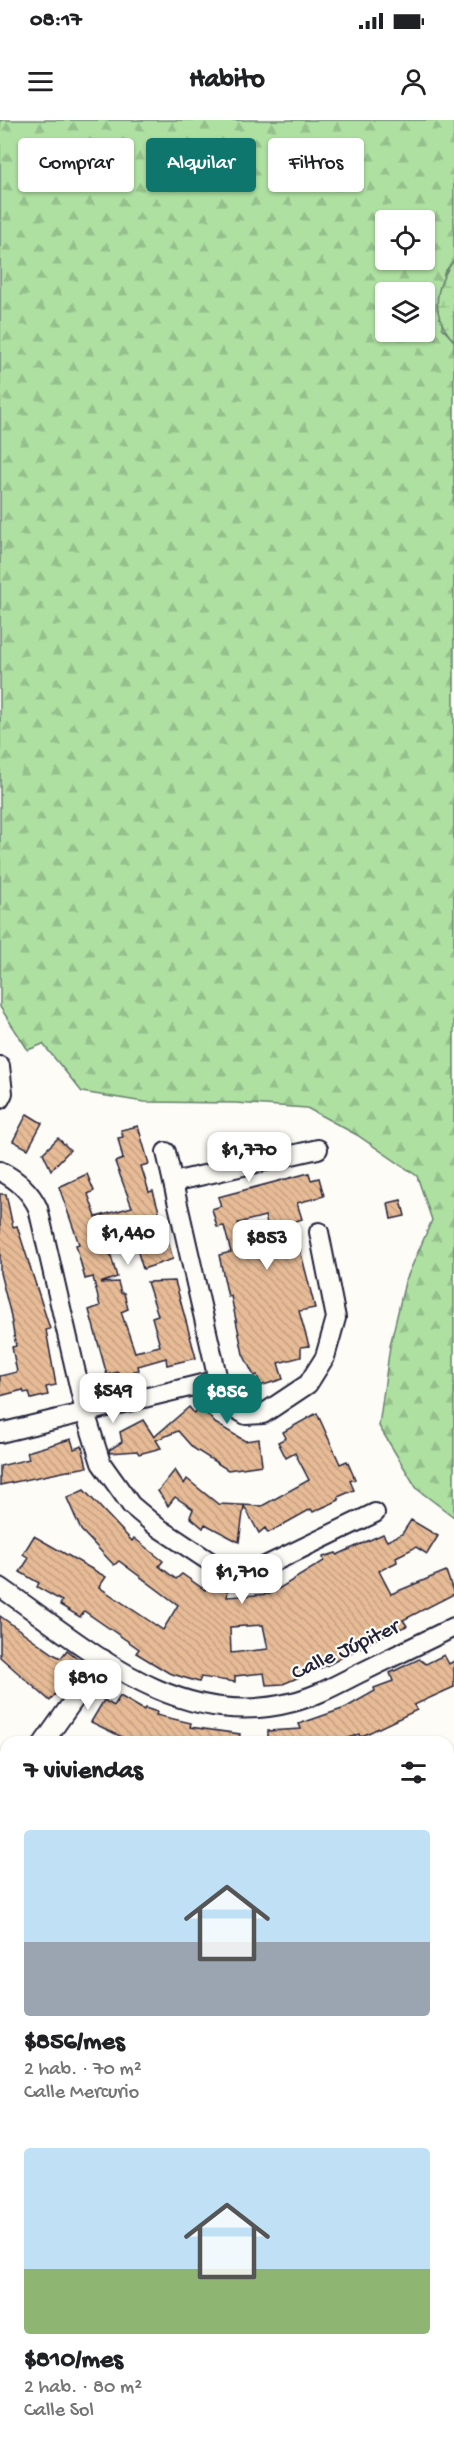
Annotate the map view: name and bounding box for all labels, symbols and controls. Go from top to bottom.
text: 08:17 [30,8,82,34]
icon: menu [24,65,57,98]
text: Habito [189,65,265,97]
icon: person [397,65,430,98]
chip: Comprar [18,138,134,192]
chip: Alquilar [146,138,256,192]
chip: Filtros [268,138,364,192]
map controls [375,210,435,342]
button: locate [375,210,435,270]
button: layers [375,282,435,342]
pin: $1,770 [200,1132,298,1183]
text: $1,770 [221,1140,277,1163]
pin: $1,440 [79,1215,177,1266]
pin: $853 [231,1220,303,1271]
text: $1,440 [101,1223,155,1246]
text: $853 [247,1228,287,1251]
pin: $549 [77,1373,149,1424]
pin: $856 [191,1374,263,1425]
text: $549 [94,1381,132,1404]
text: $856 [207,1382,247,1405]
pin: $1,710 [193,1554,291,1605]
text: $1,710 [215,1562,269,1585]
street label: Calle Júpiter [288,1614,406,1687]
pin: $810 [52,1660,124,1711]
text: $810 [68,1668,108,1691]
icon: filters [397,1756,430,1789]
text: 7 viviendas [24,1757,143,1788]
icon: home [173,1869,281,1977]
text: $856/mes [24,2028,124,2059]
text: 2 hab. · 70 m² [24,2059,142,2082]
text: Calle Mercurio [24,2082,139,2105]
icon: home [173,2187,281,2295]
text: $810/mes [24,2346,123,2377]
text: 2 hab. · 80 m² [24,2377,142,2400]
text: Calle Sol [24,2400,94,2423]

